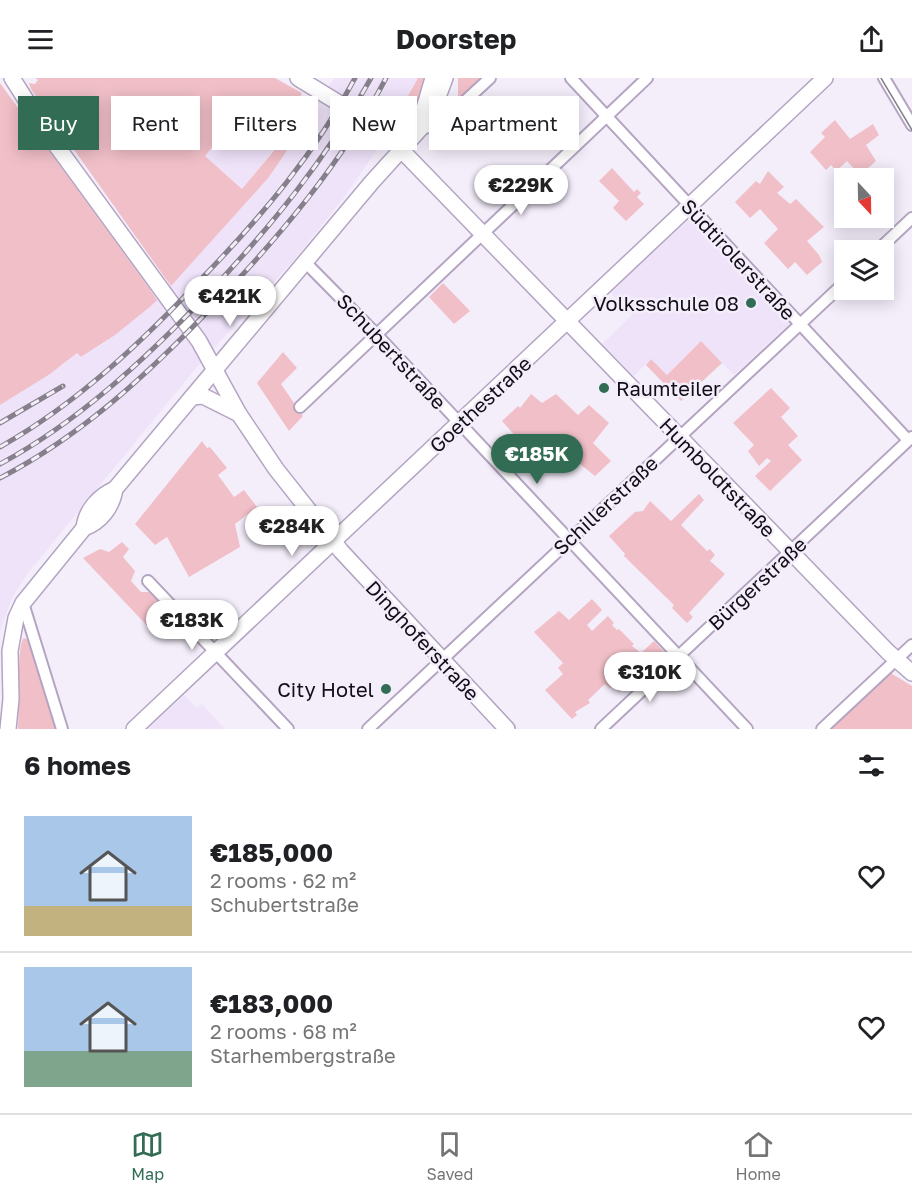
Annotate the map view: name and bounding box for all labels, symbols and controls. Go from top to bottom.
icon: menu [24,23,57,56]
text: Doorstep [396,23,516,55]
icon: share [855,23,888,56]
chip: Buy [18,96,99,150]
chip: Rent [111,96,200,150]
chip: Filters [212,96,318,150]
chip: New [330,96,417,150]
chip: Apartment [429,96,579,150]
pin: €229K [479,165,563,216]
north arrow [834,168,894,228]
map controls [834,168,894,300]
text: €229K [488,172,554,196]
street label: Südtirolerstraße [677,194,801,324]
button: layers [834,240,894,300]
pin: €421K [188,276,272,327]
text: €421K [198,283,262,307]
street label: Schubertstraße [332,288,452,414]
place label: Volksschule 08 [593,291,739,315]
marker: Volksschule 08 [744,296,758,310]
street label: Goethestraße [424,351,536,457]
place label: Raumteiler [616,376,721,400]
marker: Raumteiler [597,381,611,395]
street label: Humboldtstraße [655,412,781,542]
pin: €185K [495,434,579,485]
text: €185K [505,441,569,465]
street label: Schillerstraße [548,451,662,559]
pin: €284K [250,506,334,557]
text: €284K [259,513,325,537]
street label: Bürgerstraße [703,531,811,635]
street label: Dinghoferstraße [361,575,485,705]
pin: €183K [150,600,234,651]
text: €183K [160,607,224,631]
pin: €310K [608,652,692,703]
text: €310K [618,659,682,683]
place label: City Hotel [277,677,374,701]
marker: City Hotel [379,682,393,696]
icon: filters [855,749,888,782]
text: 6 homes [24,750,131,781]
text: €185,000 [210,837,333,868]
icon: home [72,840,144,912]
icon: heart [855,860,888,893]
text: 2 rooms · 62 m² [210,868,356,892]
text: Schubertstraße [210,892,359,916]
text: €183,000 [210,988,333,1019]
icon: home [72,991,144,1063]
icon: heart [855,1011,888,1044]
text: 2 rooms · 68 m² [210,1019,357,1043]
text: Starhembergstraße [210,1043,396,1067]
tab: Map [131,1128,164,1184]
tab: Saved [427,1128,473,1184]
tab: Home [736,1128,781,1184]

